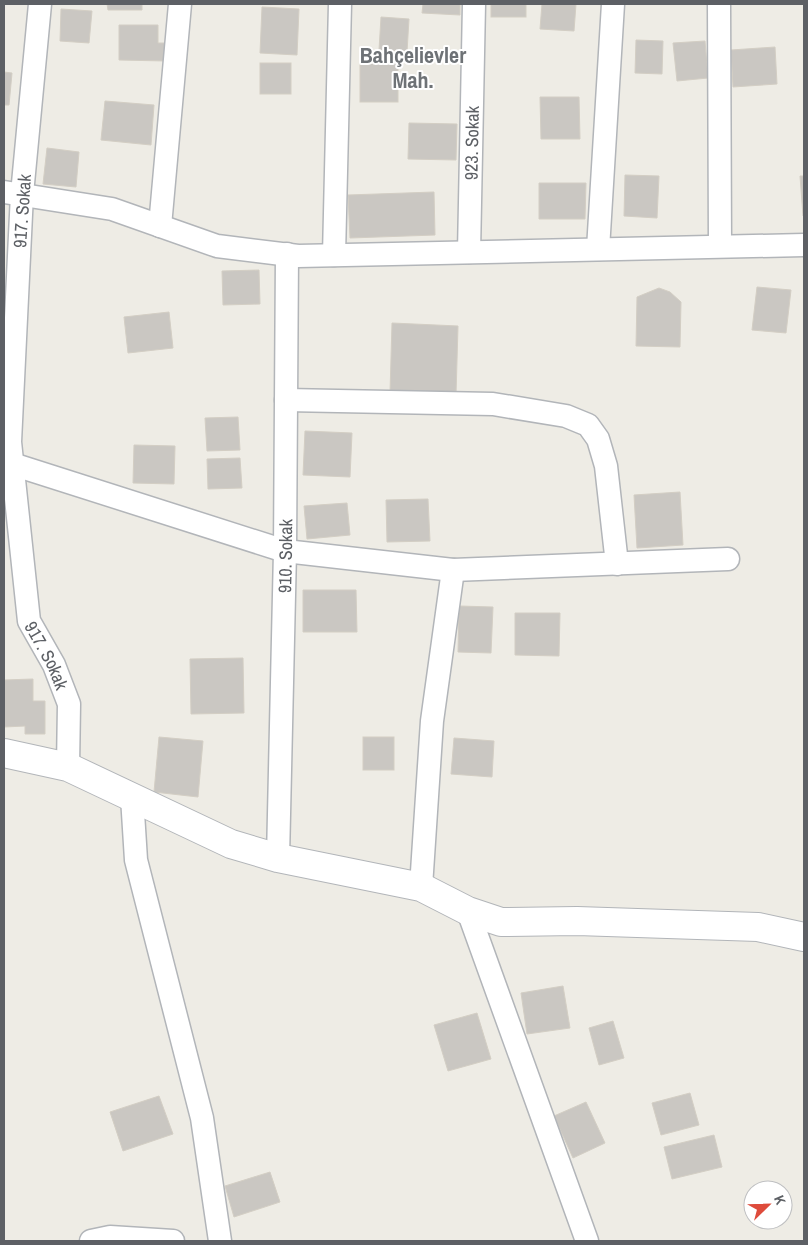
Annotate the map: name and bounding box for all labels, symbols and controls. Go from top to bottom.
district label: Bahçelievler Mah. [360,40,466,95]
street label: 923. Sokak [458,105,484,180]
street label: 917. Sokak [7,173,37,249]
street label: 910. Sokak [272,518,298,593]
street label: 917. Sokak [19,616,75,694]
north arrow [743,1180,793,1230]
text: K [770,1193,790,1208]

